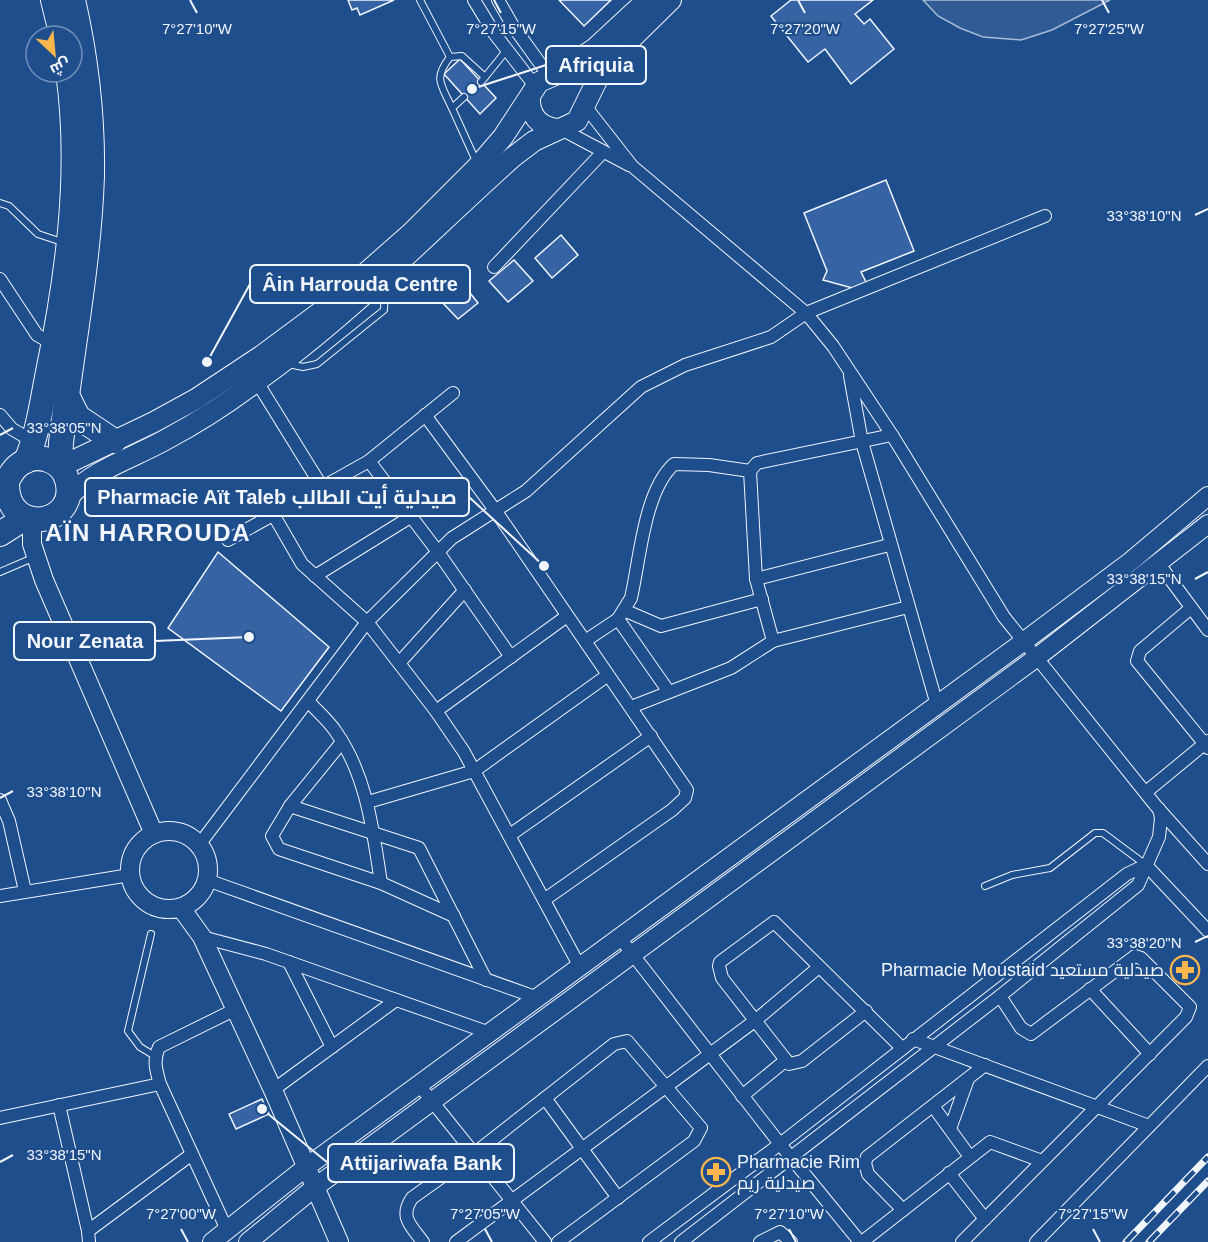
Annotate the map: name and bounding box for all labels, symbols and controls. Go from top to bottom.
text: 7°27'10"W [162,20,233,37]
text: 7°27'15"W [466,20,537,37]
text: 7°27'20"W [770,20,841,37]
text: 7°27'25"W [1074,20,1145,37]
north arrow [24,24,84,84]
callout: Afriquia [546,46,646,84]
text: ش [47,54,73,79]
text: Afriquia [558,54,635,76]
text: 33°38'10"N [1106,207,1182,224]
callout: Âin Harrouda Centre [250,265,470,303]
text: Âin Harrouda Centre [262,272,458,295]
text: 33°38'05"N [26,419,102,436]
callout: Pharmacie Aït Taleb صيدلية أيت الطالب [85,478,469,516]
text: Pharmacie Aït Taleb صيدلية أيت الطالب [97,483,457,509]
district label: AÏN HARROUDA [45,519,251,546]
text: 33°38'15"N [1106,570,1182,587]
callout: Nour Zenata [14,622,155,660]
text: Nour Zenata [27,630,144,652]
text: 33°38'10"N [26,783,102,800]
text: 33°38'20"N [1106,934,1182,951]
pharmacy icon: Pharmacie Moustaid صيدلية مستعيد [1169,954,1201,986]
place label: Pharmacie Moustaid صيدلية مستعيد [881,960,1164,980]
callout: Attijariwafa Bank [328,1144,514,1182]
text: 33°38'15"N [26,1146,102,1163]
text: Attijariwafa Bank [340,1152,503,1174]
place label: Pharmacie Rim صيدلية ريم [737,1152,860,1195]
pharmacy icon: Pharmacie Rim صيدلية ريم [700,1156,732,1188]
text: 7°27'00"W [146,1205,217,1222]
text: 7°27'05"W [450,1205,521,1222]
text: 7°27'10"W [754,1205,825,1222]
text: 7°27'15"W [1058,1205,1129,1222]

